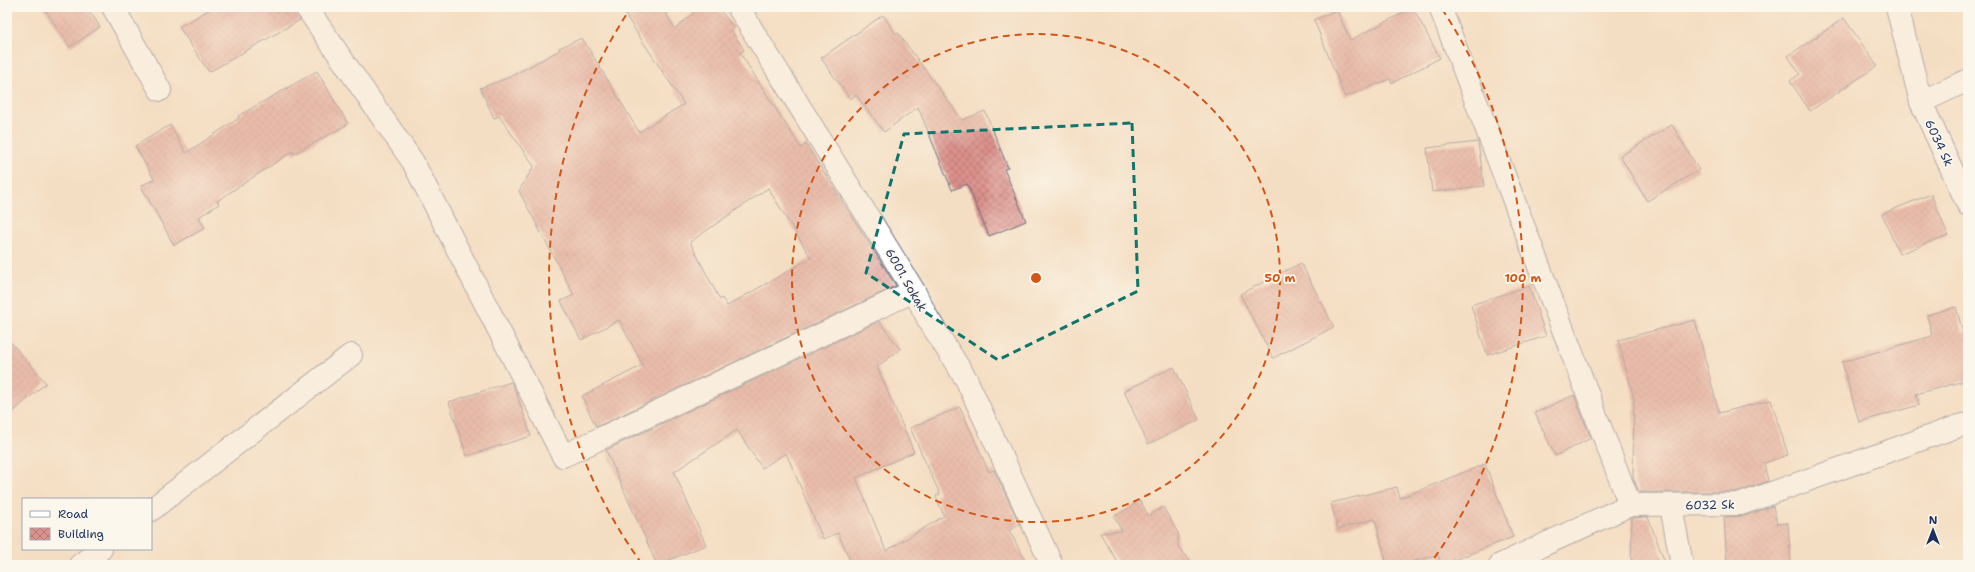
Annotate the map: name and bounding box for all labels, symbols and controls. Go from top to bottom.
street label: 6034 Sk [1921,117,1957,169]
street label: 6001. Sokak [881,246,931,315]
text: 50 m [1265,270,1296,286]
text: 100 m [1505,270,1542,286]
centre of rings [1029,271,1043,285]
street label: 6032 Sk [1685,497,1735,513]
legend [22,498,152,550]
text: Road [58,506,89,522]
north arrow [1913,510,1953,550]
text: N [1929,513,1938,528]
text: Building [58,526,104,542]

